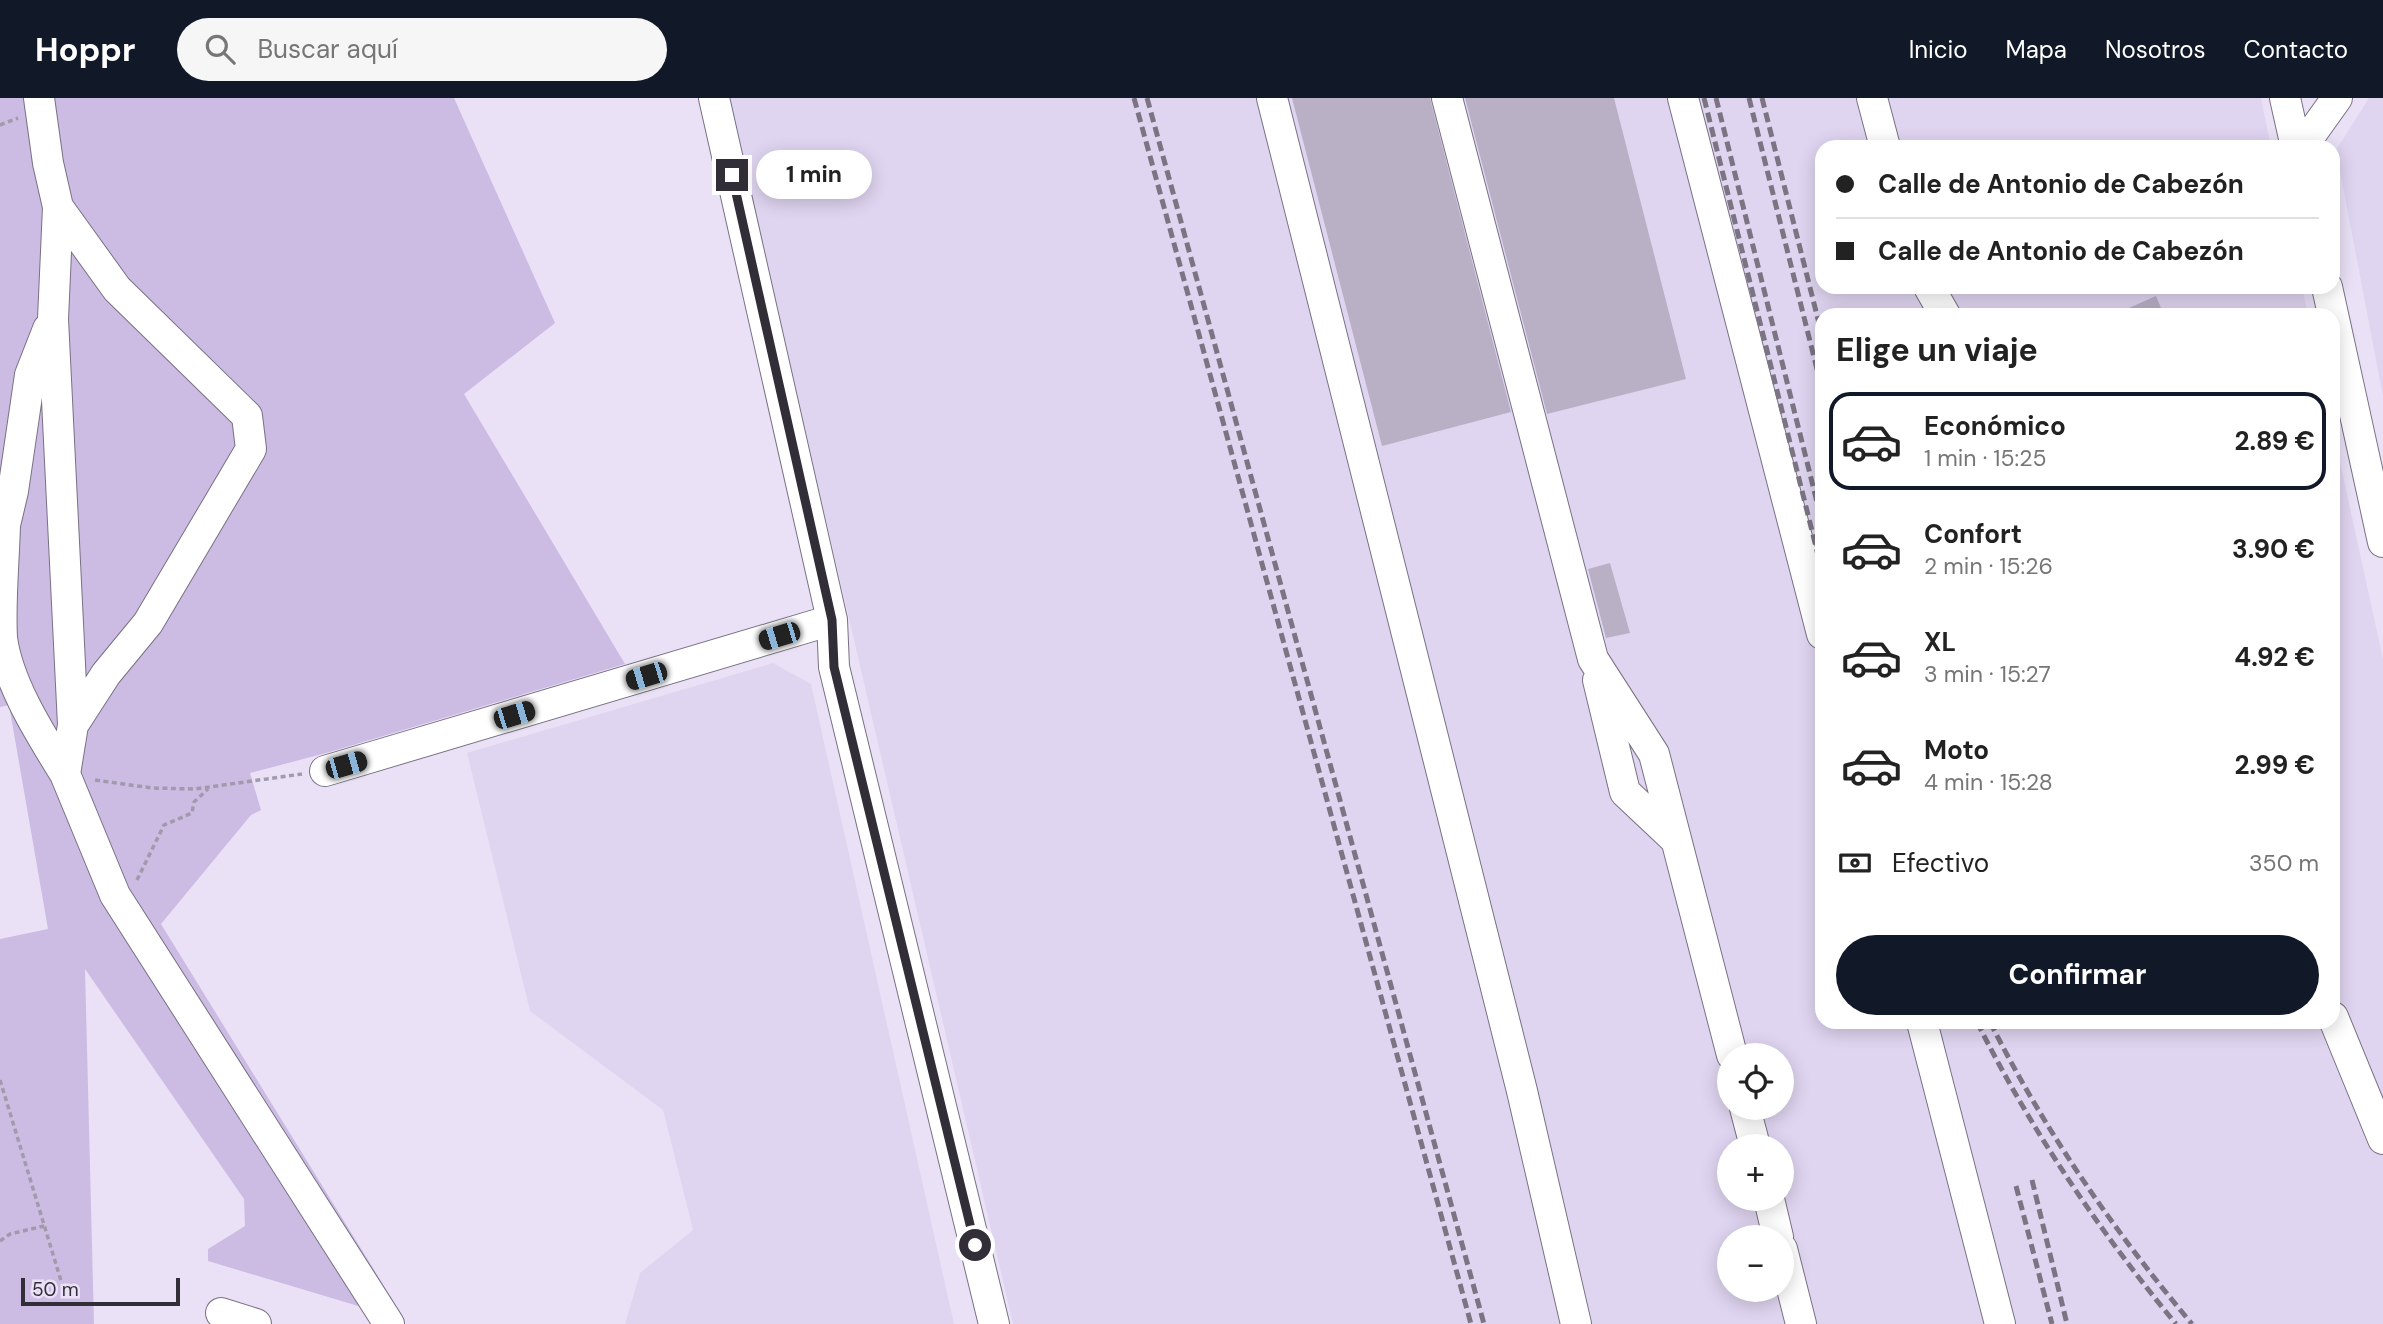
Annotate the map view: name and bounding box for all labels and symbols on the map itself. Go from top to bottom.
callout: 1 min [756,150,872,200]
route end [716,159,748,191]
car [756,620,803,652]
car [623,660,670,692]
car [491,699,538,731]
car [323,749,370,781]
route start [959,1229,991,1261]
scale bar [21,1275,180,1307]

